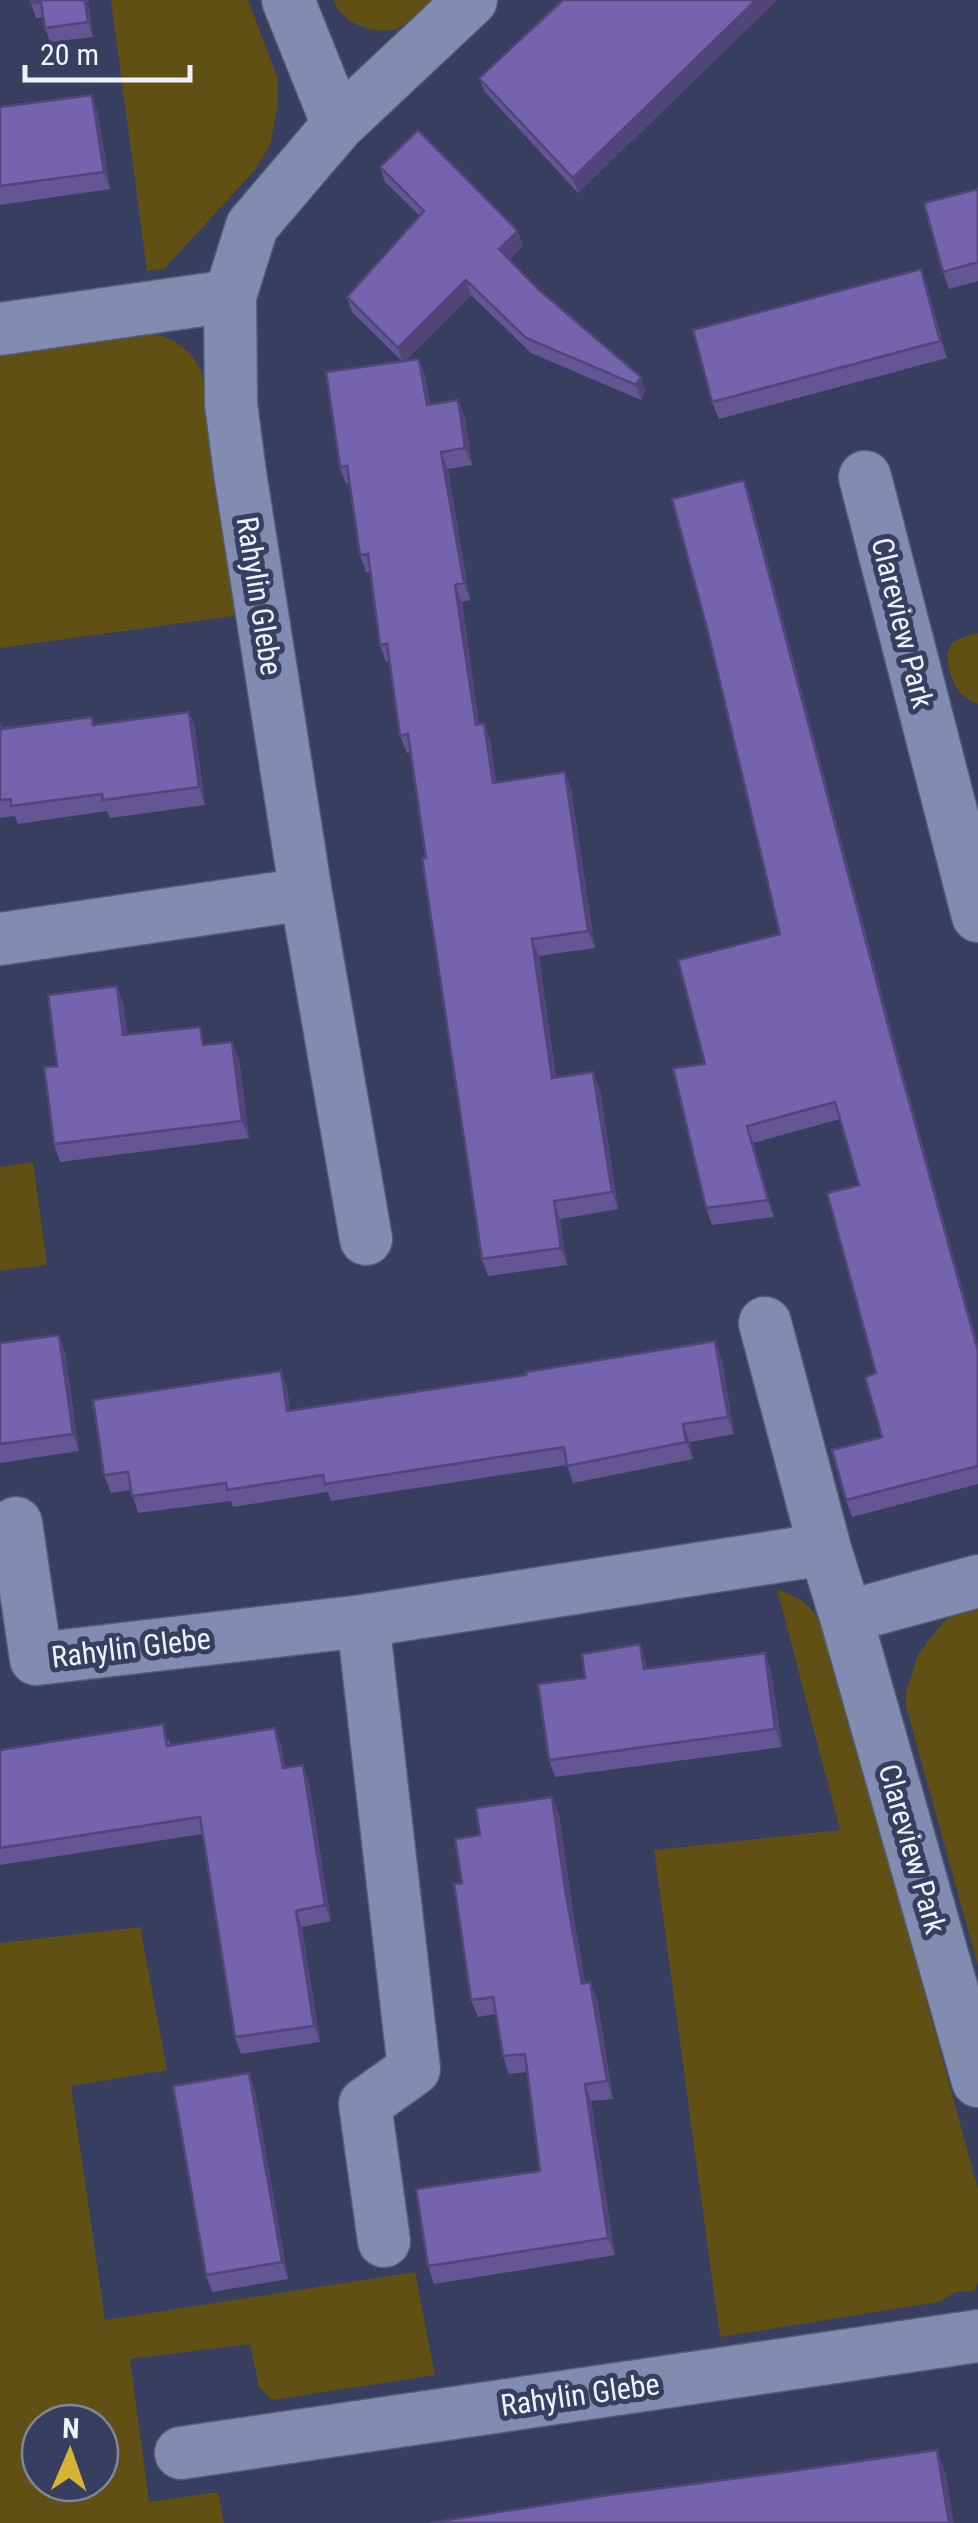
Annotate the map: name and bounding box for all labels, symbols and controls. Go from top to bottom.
scale bar [25,20,190,82]
text: 20 m [40,37,99,72]
street label: Rahylin Glebe [230,514,289,678]
street label: Clareview Park [864,534,941,712]
street label: Rahylin Glebe [49,1620,212,1675]
street label: Clareview Park [872,1760,954,1938]
street label: Rahylin Glebe [498,2366,662,2423]
north arrow [20,2403,120,2503]
text: N [62,2412,80,2445]

